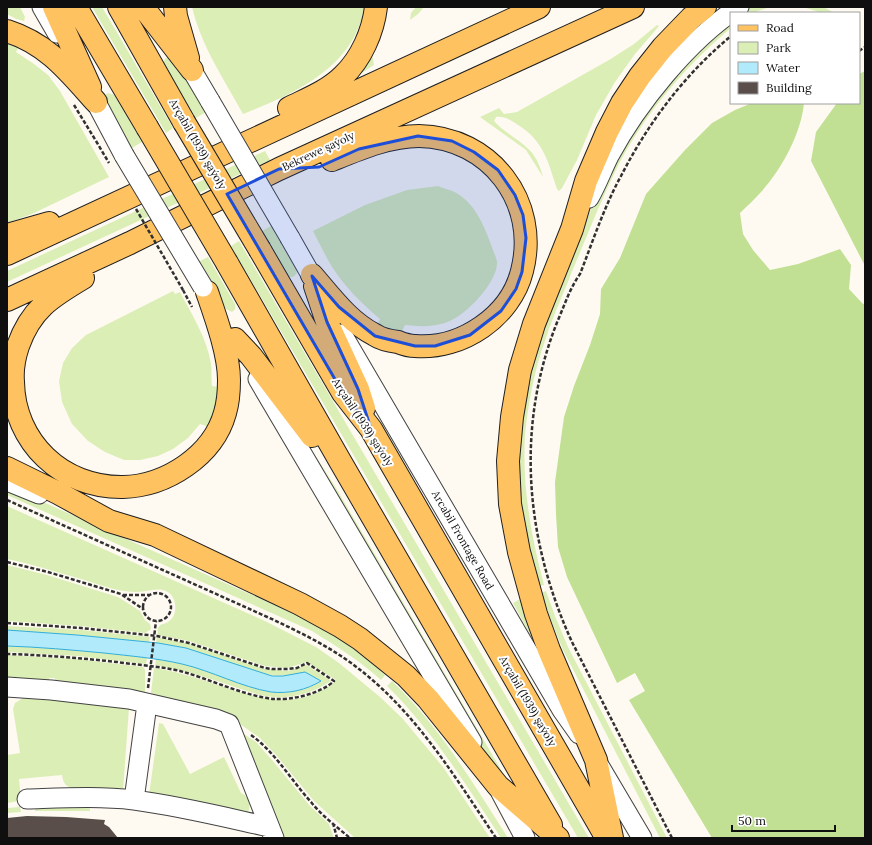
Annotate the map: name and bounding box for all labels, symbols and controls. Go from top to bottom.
legend [730,12,860,104]
text: Road [766,20,794,35]
text: Park [766,40,792,55]
text: Water [766,60,801,75]
text: Building [766,80,812,95]
street label: Arçabil (1939) şaýoly [165,95,230,192]
street label: Bekrewe şaýoly [280,128,357,174]
street label: Arçabil (1939) şaýoly [328,374,397,469]
street label: Arcabil Frontage Road [428,487,497,593]
street label: Arçabil (1939) şaýoly [495,652,560,749]
scale bar [732,807,835,833]
text: 50 m [738,813,766,828]

